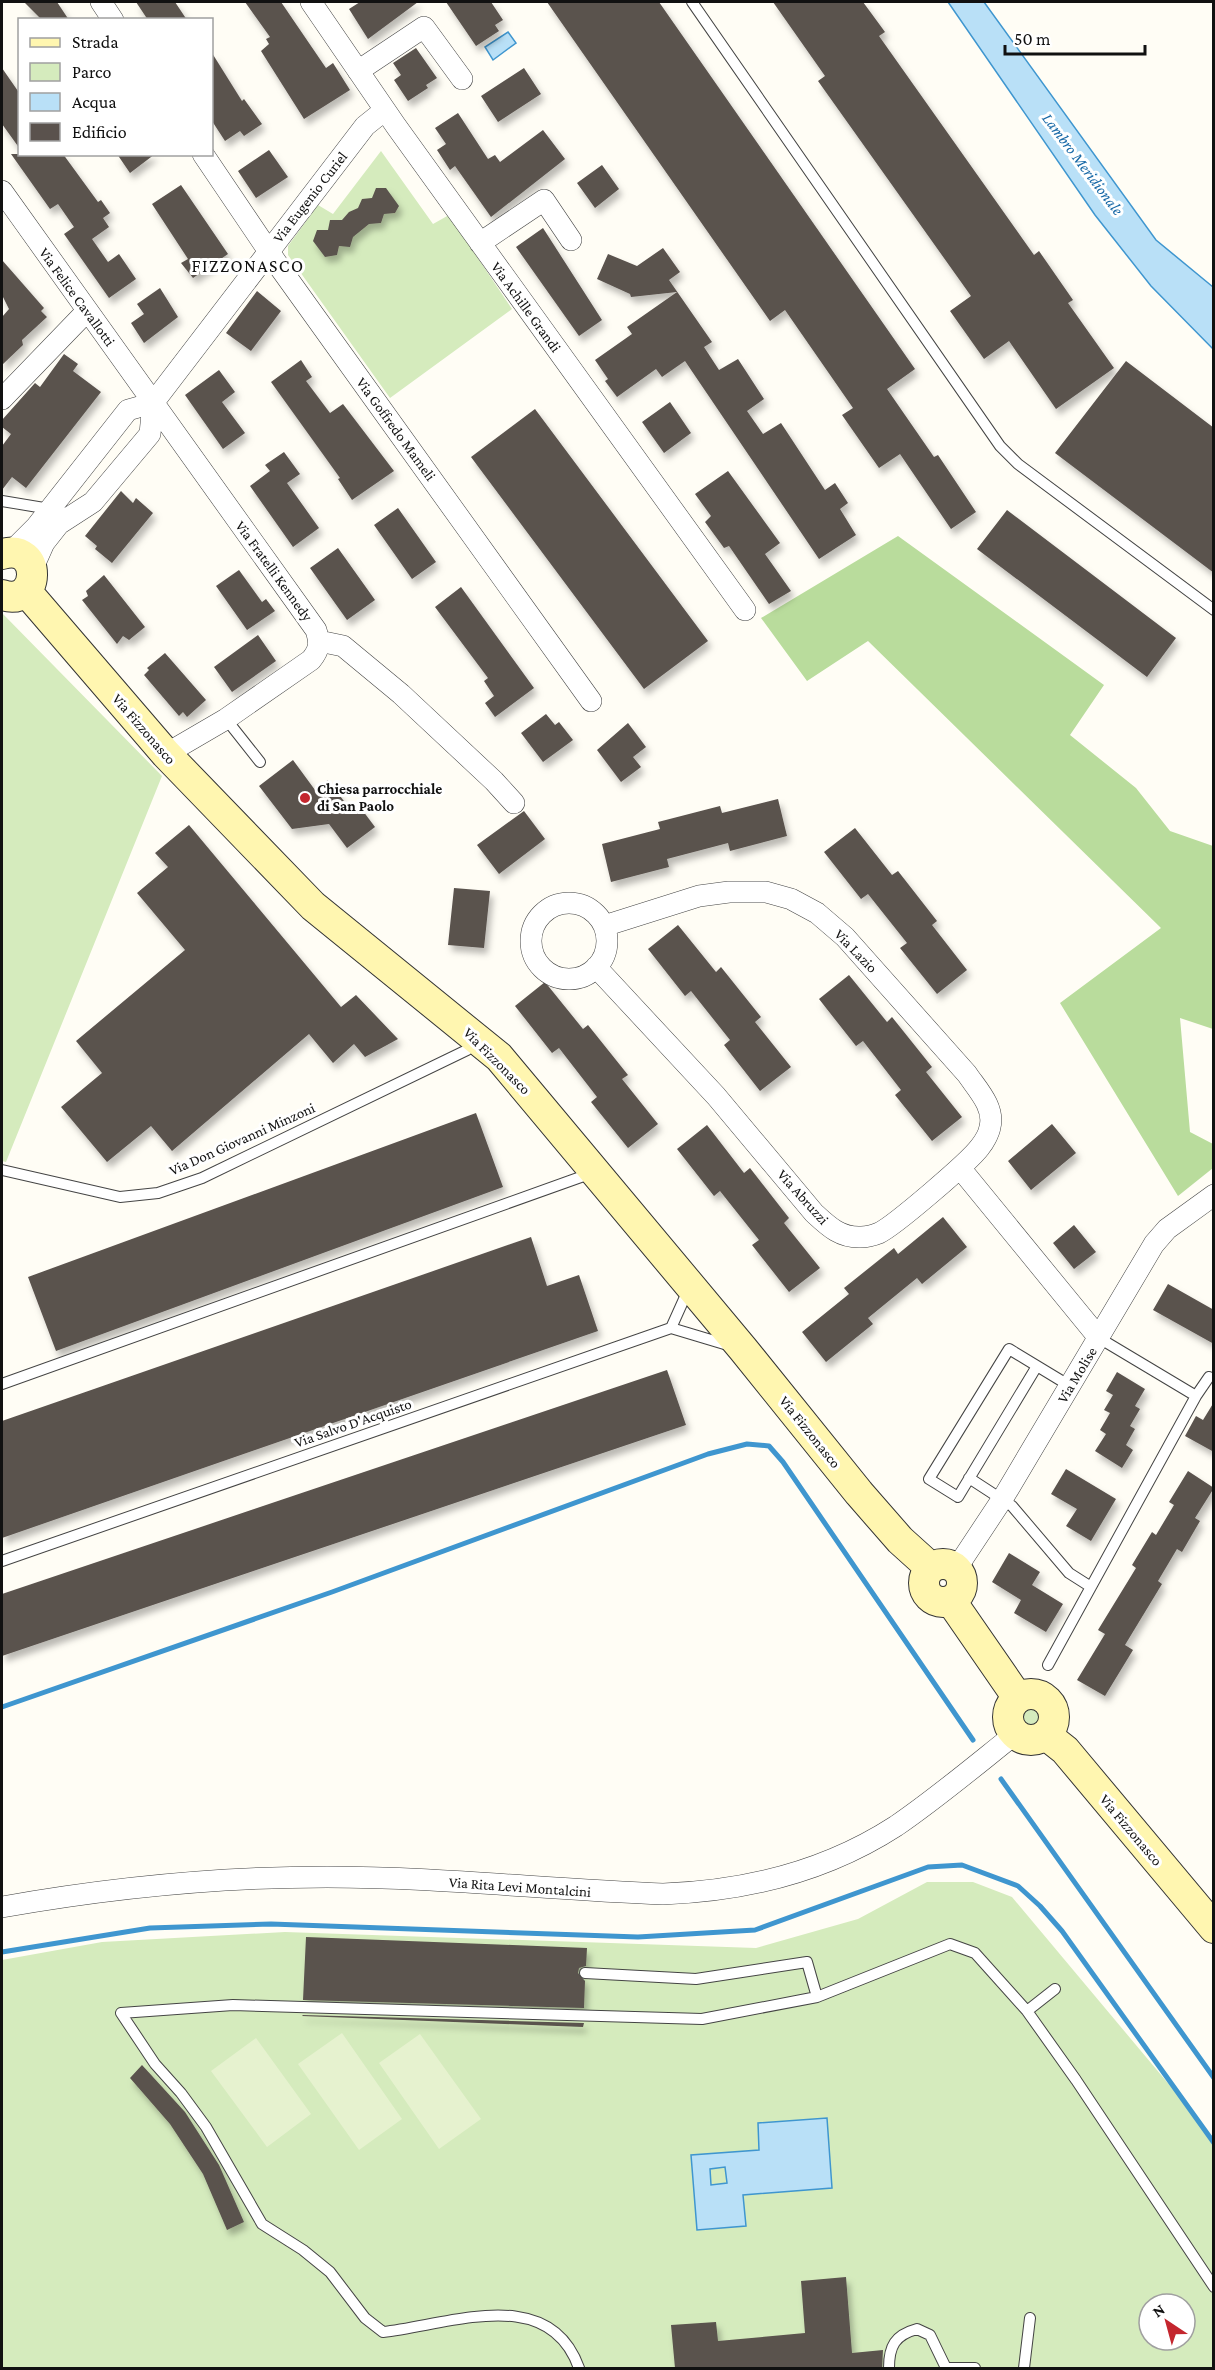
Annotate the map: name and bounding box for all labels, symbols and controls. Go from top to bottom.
legend [18,18,213,156]
scale bar [1005,18,1144,56]
text: 50 m [1014,29,1051,49]
text: Strada [72,32,119,52]
text: Parco [72,62,111,82]
text: Acqua [72,92,117,112]
water label: Lambro Meridionale [1039,110,1127,218]
text: Edificio [72,122,127,142]
street label: Via Eugenio Curiel [270,148,351,246]
street label: Via Felice Cavallotti [36,245,118,349]
district label: FIZZONASCO [192,256,304,276]
street label: Via Achille Grandi [488,259,564,355]
street label: Via Goffredo Mameli [353,374,439,484]
street label: Via Fratelli Kennedy [231,518,316,625]
street label: Via Fizzonasco [109,691,179,767]
place label: Chiesa parrocchiale di San Paolo [317,781,442,814]
marker: Chiesa parrocchiale di San Paolo [298,791,312,805]
street label: Via Lazio [831,926,881,976]
street label: Via Fizzonasco [460,1024,534,1098]
street label: Via Don Giovanni Minzoni [167,1100,317,1178]
street label: Via Abruzzi [774,1166,832,1228]
street label: Via Molise [1054,1344,1100,1406]
street label: Via Fizzonasco [776,1393,844,1471]
street label: Via Salvo D'Acquisto [292,1395,414,1451]
street label: Via Fizzonasco [1097,1791,1165,1869]
street label: Via Rita Levi Montalcini [448,1874,592,1900]
north arrow [1137,2292,1197,2352]
text: N [1149,2300,1168,2320]

